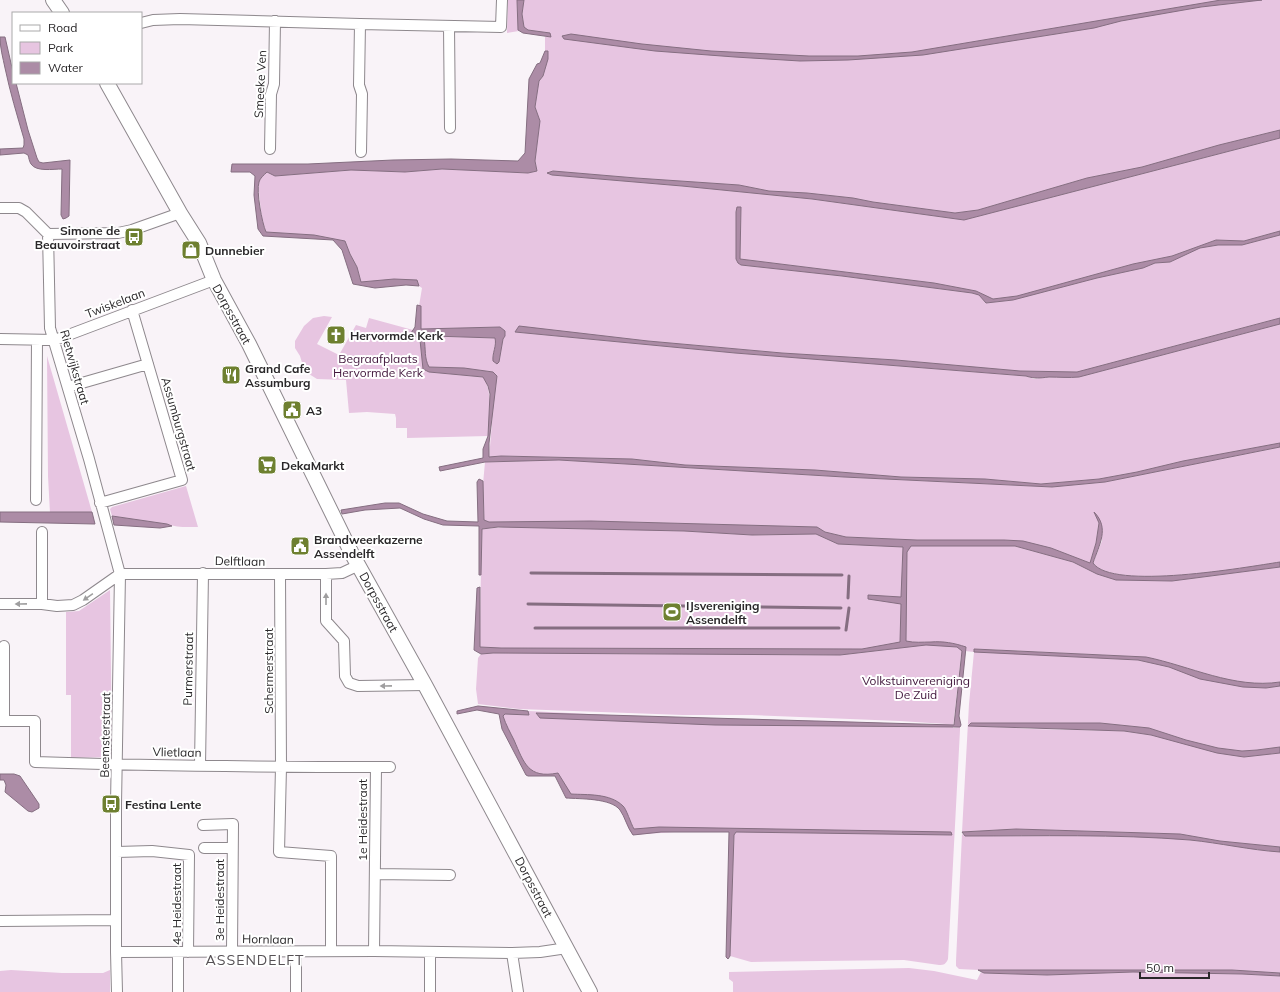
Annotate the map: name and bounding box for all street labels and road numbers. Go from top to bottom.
street label: Smeeke Ven [251,50,269,118]
street label: Dorpsstraat [209,281,255,347]
street label: Twiskelaan [83,285,147,321]
street label: Rietwijkstraat [57,328,93,406]
street label: Assumburgstraat [158,375,200,473]
street label: Delftlaan [215,553,265,569]
street label: Dorpsstraat [356,569,402,635]
street label: Schermerstraat [261,628,276,714]
street label: Purmerstraat [180,632,196,706]
street label: Beemsterstraat [97,692,113,778]
street label: Vlietlaan [152,744,202,760]
street label: 1e Heidestraat [355,779,370,861]
street label: Dorpsstraat [512,854,556,920]
street label: 3e Heidestraat [212,859,227,941]
street label: 4e Heidestraat [169,863,184,945]
street label: Hornlaan [242,931,294,947]

